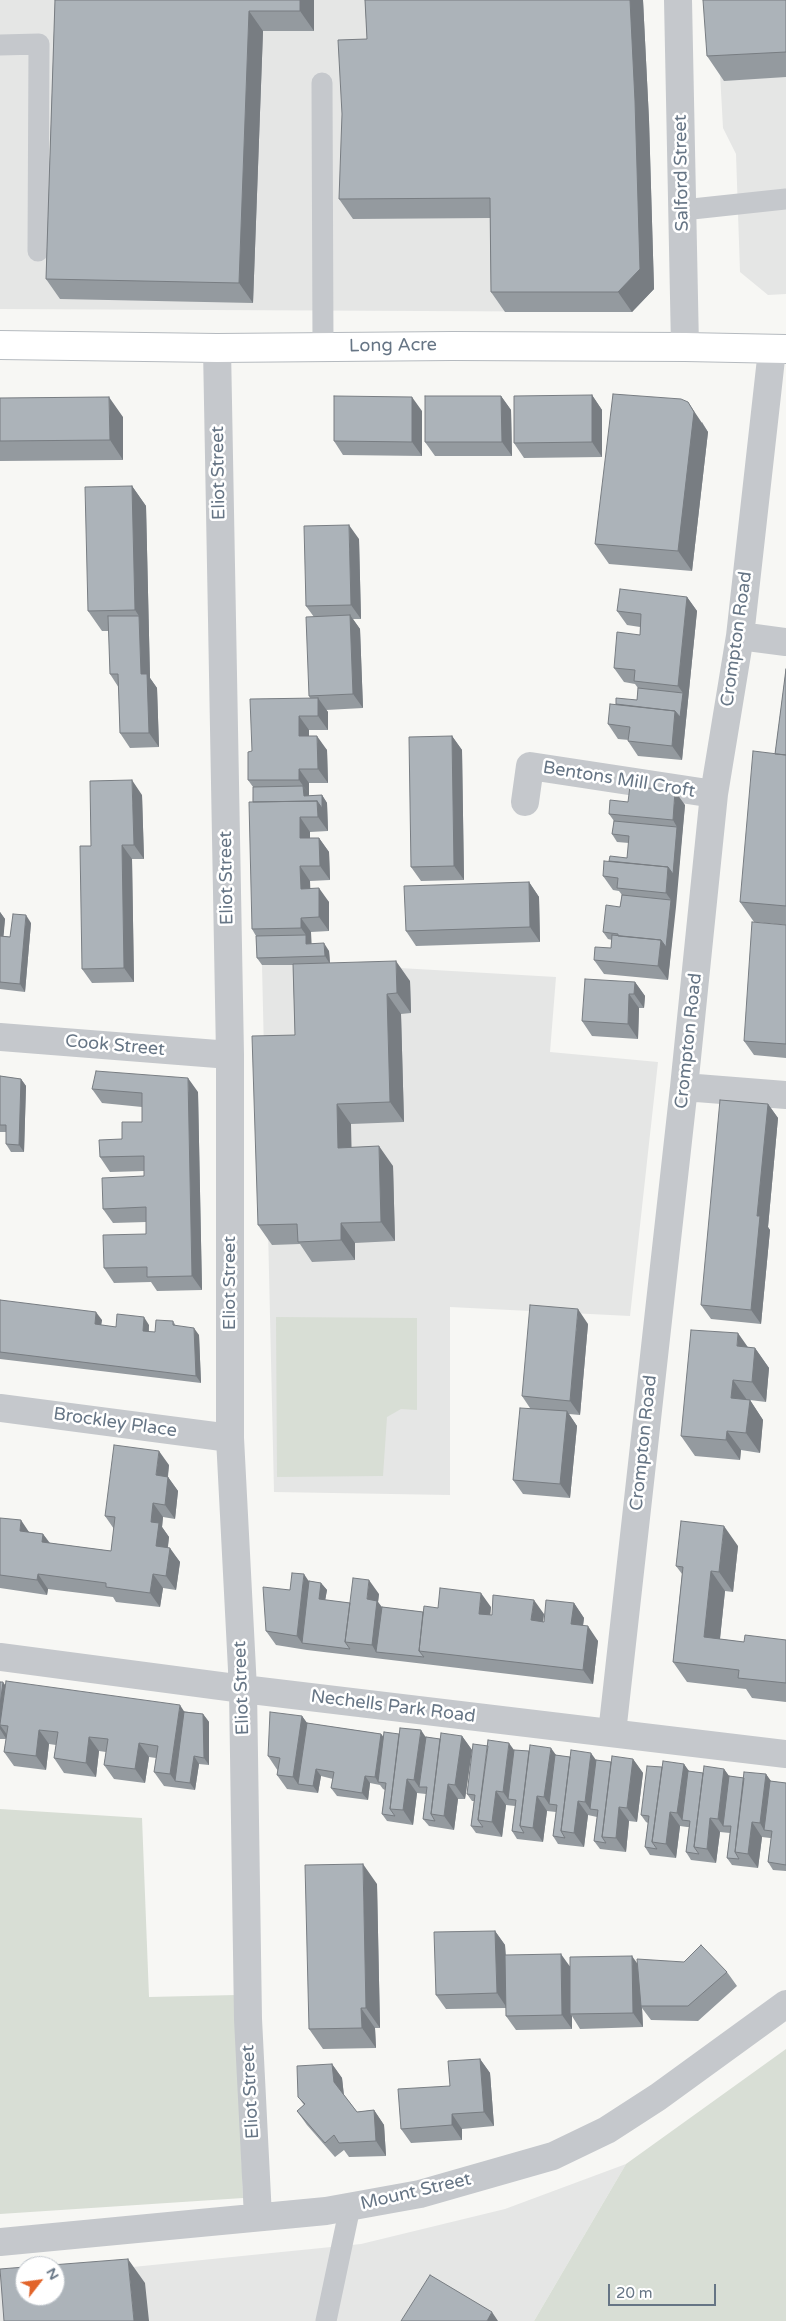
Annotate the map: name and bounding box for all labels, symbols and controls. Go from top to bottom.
street label: Salford Street [670,114,694,232]
street label: Long Acre [349,334,437,358]
street label: Eliot Street [207,426,231,520]
street label: Crompton Road [717,570,757,708]
street label: Bentons Mill Croft [541,757,697,803]
street label: Eliot Street [215,831,239,925]
street label: Crompton Road [671,972,707,1110]
street label: Cook Street [64,1031,166,1061]
street label: Eliot Street [219,1236,241,1330]
street label: Crompton Road [626,1374,662,1512]
street label: Brockley Place [52,1404,178,1442]
street label: Eliot Street [230,1640,254,1736]
street label: Nechells Park Road [309,1686,477,1728]
street label: Eliot Street [238,2044,264,2140]
street label: Mount Street [359,2169,473,2215]
north arrow [15,2256,65,2306]
text: N [42,2265,63,2283]
scale bar [611,2274,718,2306]
text: 20 m [616,2284,653,2302]

